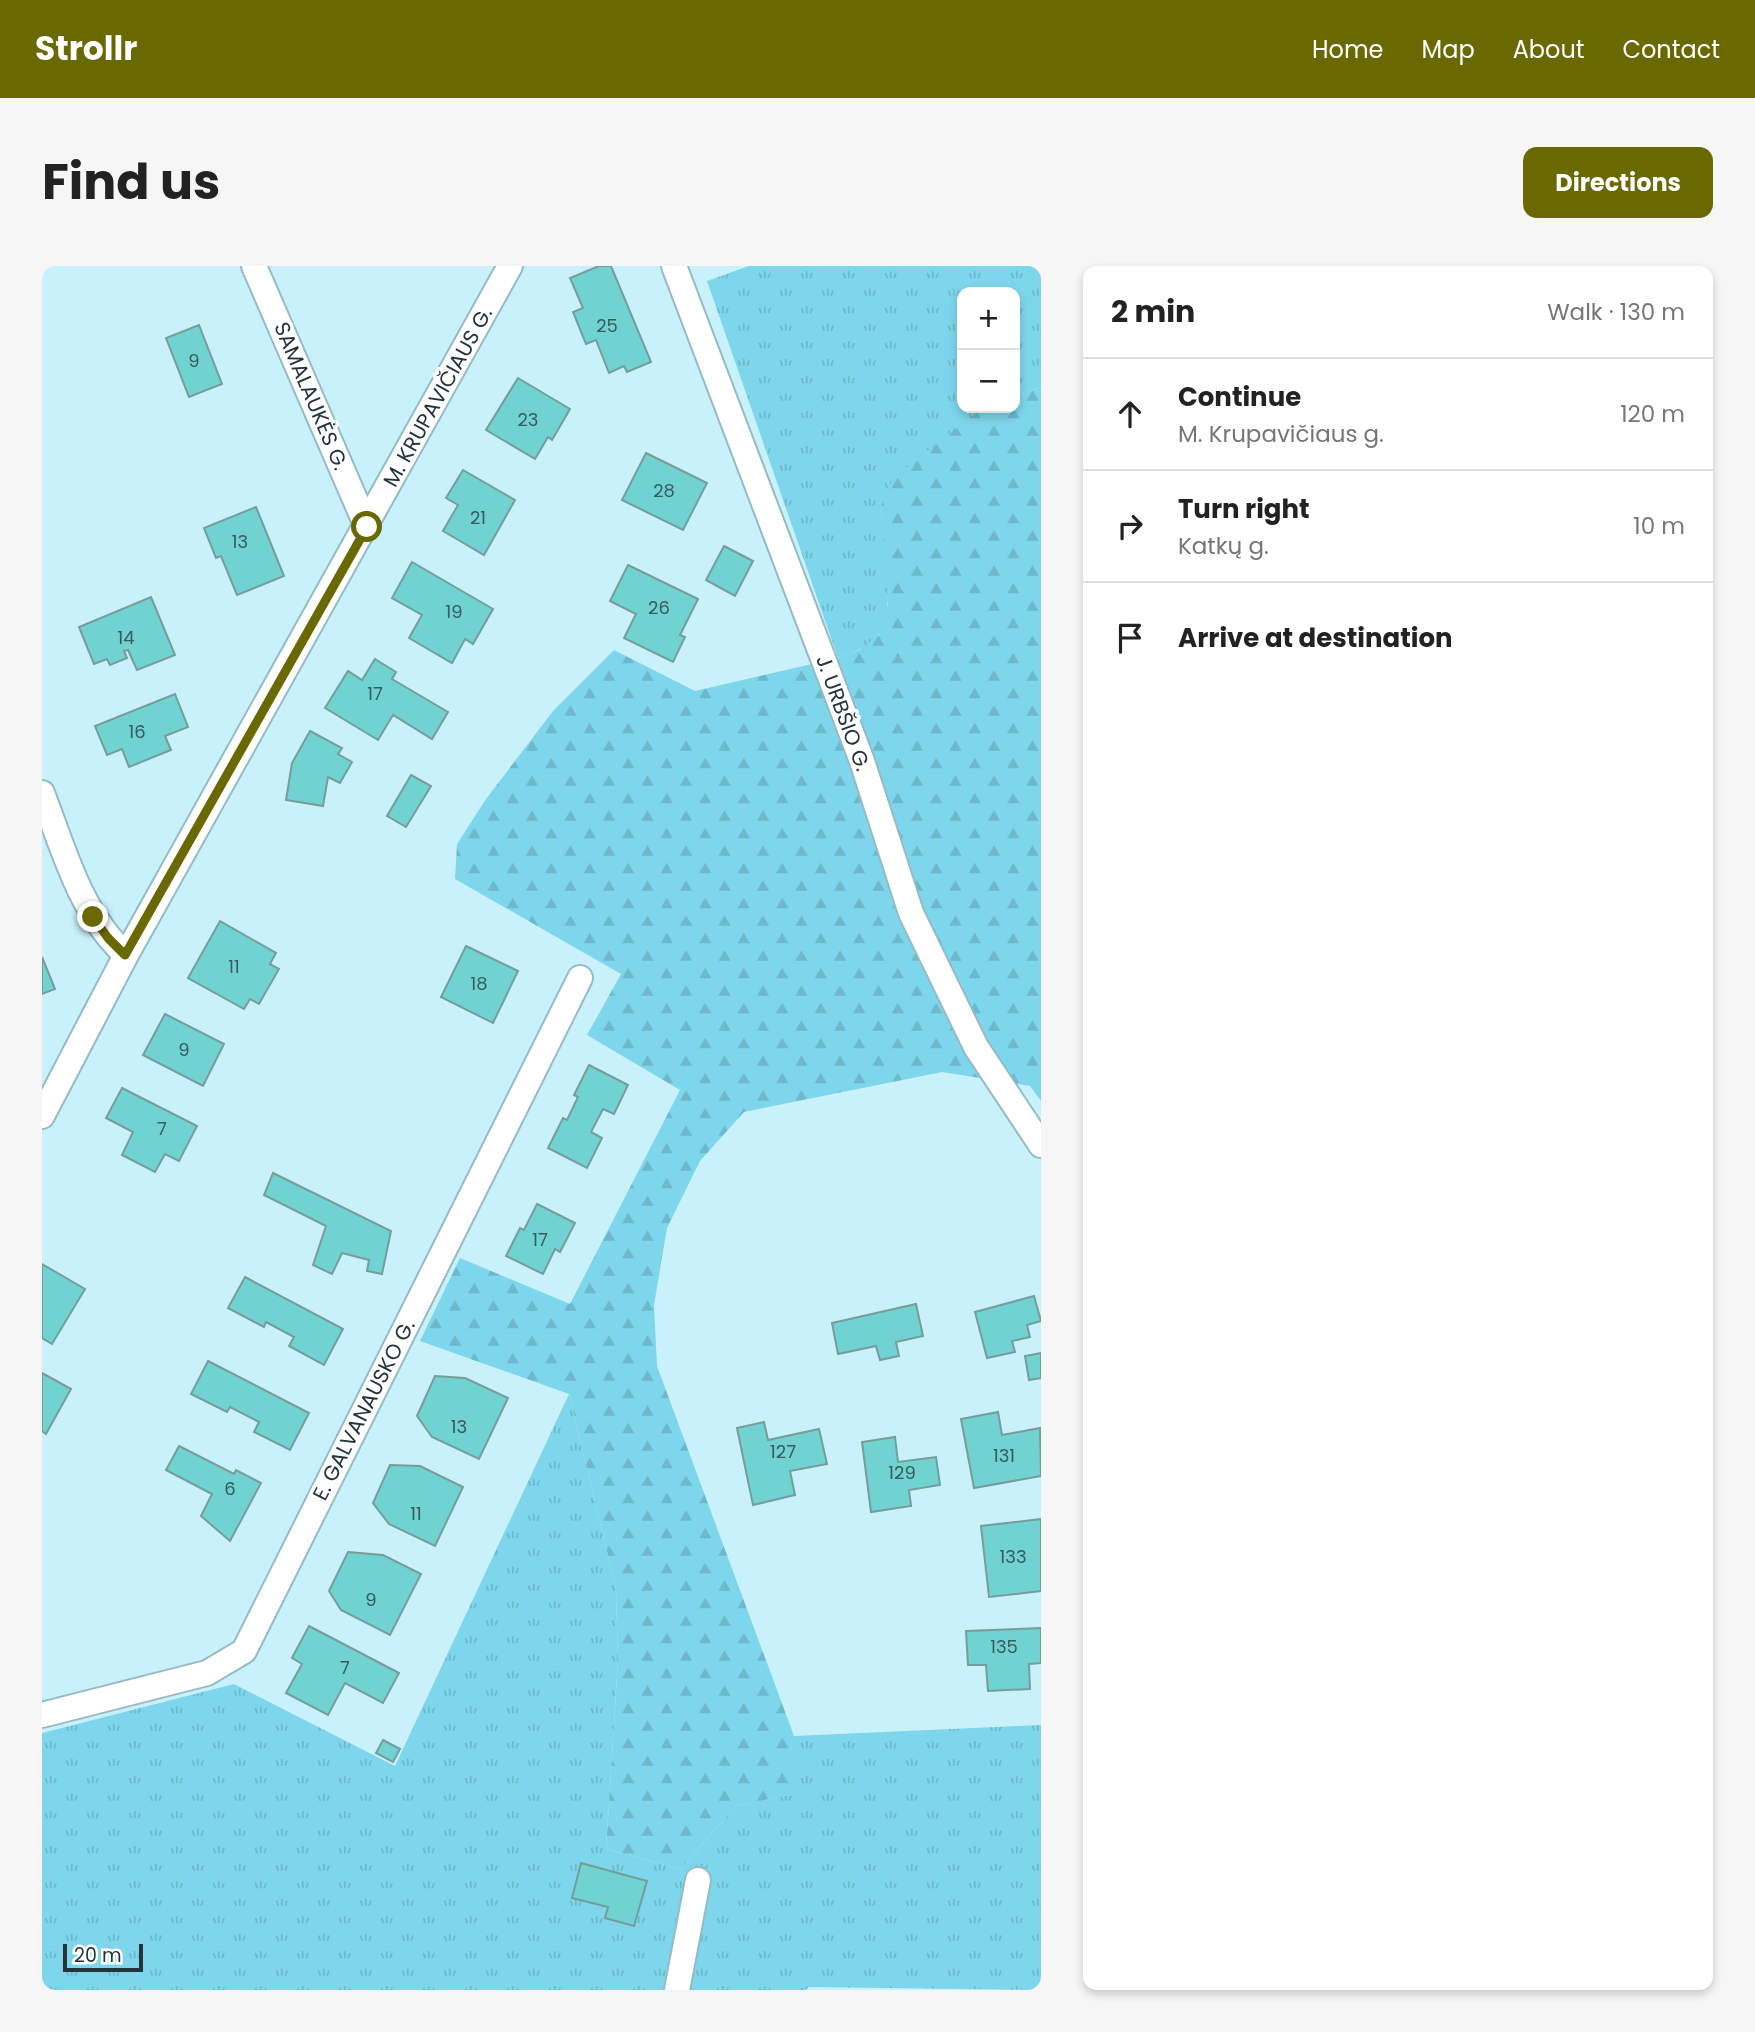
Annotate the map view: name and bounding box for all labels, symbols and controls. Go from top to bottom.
text: Strollr [35,25,137,72]
text: Home [1312,33,1384,66]
text: Map [1422,33,1475,66]
text: About [1513,33,1584,66]
text: Contact [1622,33,1720,66]
button: Directions [1523,147,1713,218]
text: Find us [42,148,220,216]
map controls [957,287,1020,413]
button: + [957,287,1020,350]
text: 2 min [1111,290,1195,333]
text: Walk · 130 m [1547,296,1685,328]
street label: M. KRUPAVIČIAUS G. [376,302,499,492]
house number: 25 [596,313,618,338]
street label: SAMALAUKĖS G. [267,317,356,474]
house number: 9 [188,348,200,373]
button: − [957,350,1020,413]
text: Continue [1178,379,1301,415]
icon: ahead [1111,395,1149,433]
text: 120 m [1620,398,1685,430]
house number: 23 [518,407,538,432]
text: M. Krupavičiaus g. [1178,418,1384,450]
house number: 28 [653,478,675,503]
text: Turn right [1178,491,1310,527]
house number: 21 [470,505,486,530]
icon: right [1111,507,1149,545]
text: 10 m [1633,510,1685,542]
route start [351,511,382,542]
house number: 13 [232,529,248,554]
text: Katkų g. [1178,530,1269,562]
house number: 26 [648,595,670,620]
house number: 19 [445,599,463,624]
icon: arrive [1111,619,1149,657]
text: Arrive at destination [1178,620,1453,656]
house number: 14 [117,625,135,650]
street label: J. URBŠIO G. [809,651,878,775]
house number: 17 [367,681,383,706]
house number: 16 [128,719,146,744]
route end [77,901,108,932]
house number: 11 [228,954,240,979]
house number: 18 [470,971,488,996]
house number: 9 [178,1037,190,1062]
house number: 7 [157,1116,167,1141]
house number: 17 [532,1227,548,1252]
street label: E. GALVANAUSKO G. [305,1314,422,1505]
house number: 13 [451,1414,467,1439]
house number: 127 [770,1439,796,1464]
house number: 131 [993,1443,1015,1468]
house number: 129 [888,1460,916,1485]
house number: 6 [224,1476,236,1501]
house number: 11 [410,1501,422,1526]
house number: 133 [1000,1544,1026,1569]
house number: 9 [365,1587,377,1612]
house number: 135 [990,1634,1018,1659]
house number: 7 [340,1655,350,1680]
scale bar [63,1941,144,1973]
text: 20 m [74,1942,122,1969]

